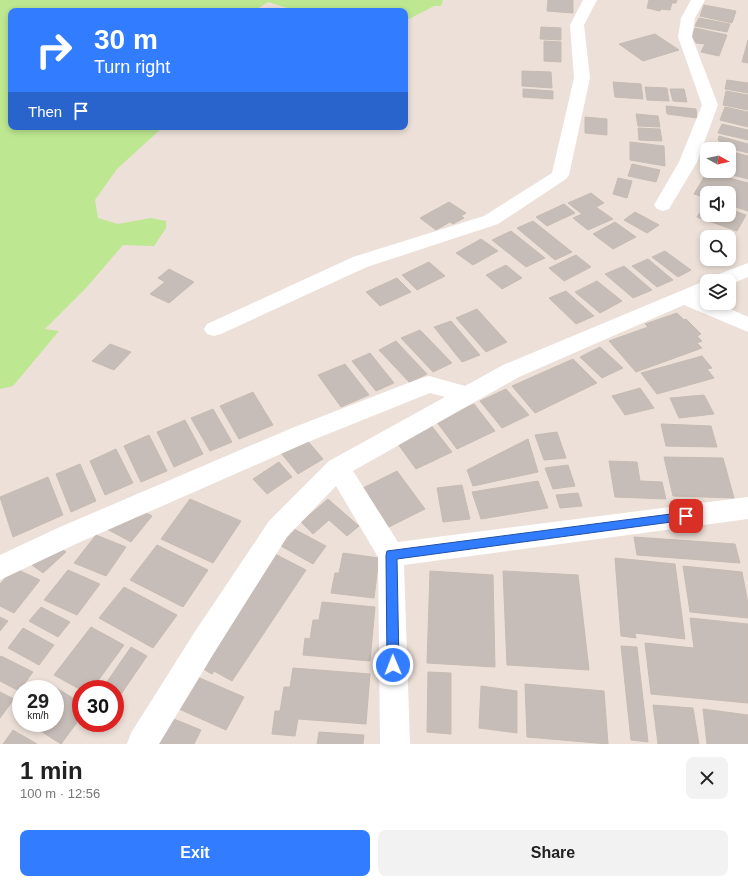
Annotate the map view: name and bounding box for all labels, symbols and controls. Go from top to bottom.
icon: right [28,24,80,76]
text: 30 m [94,24,158,55]
text: Turn right [94,57,170,77]
icon: arrive [70,100,92,122]
text: Then [28,103,62,120]
north arrow [700,142,736,178]
map controls [700,142,736,310]
button: sound [700,186,736,222]
button: search [700,230,736,266]
button: layers [700,274,736,310]
pin [669,499,703,533]
icon: arrive [675,505,697,527]
position arrow [372,644,414,686]
speed limit sign: 30 [72,680,124,732]
text: 29 [27,690,49,712]
text: km/h [27,710,49,721]
text: 1 min [20,757,83,784]
button: close [686,757,728,799]
text: 100 m · 12:56 [20,786,100,801]
button: Exit [20,830,370,876]
button: Share [378,830,728,876]

